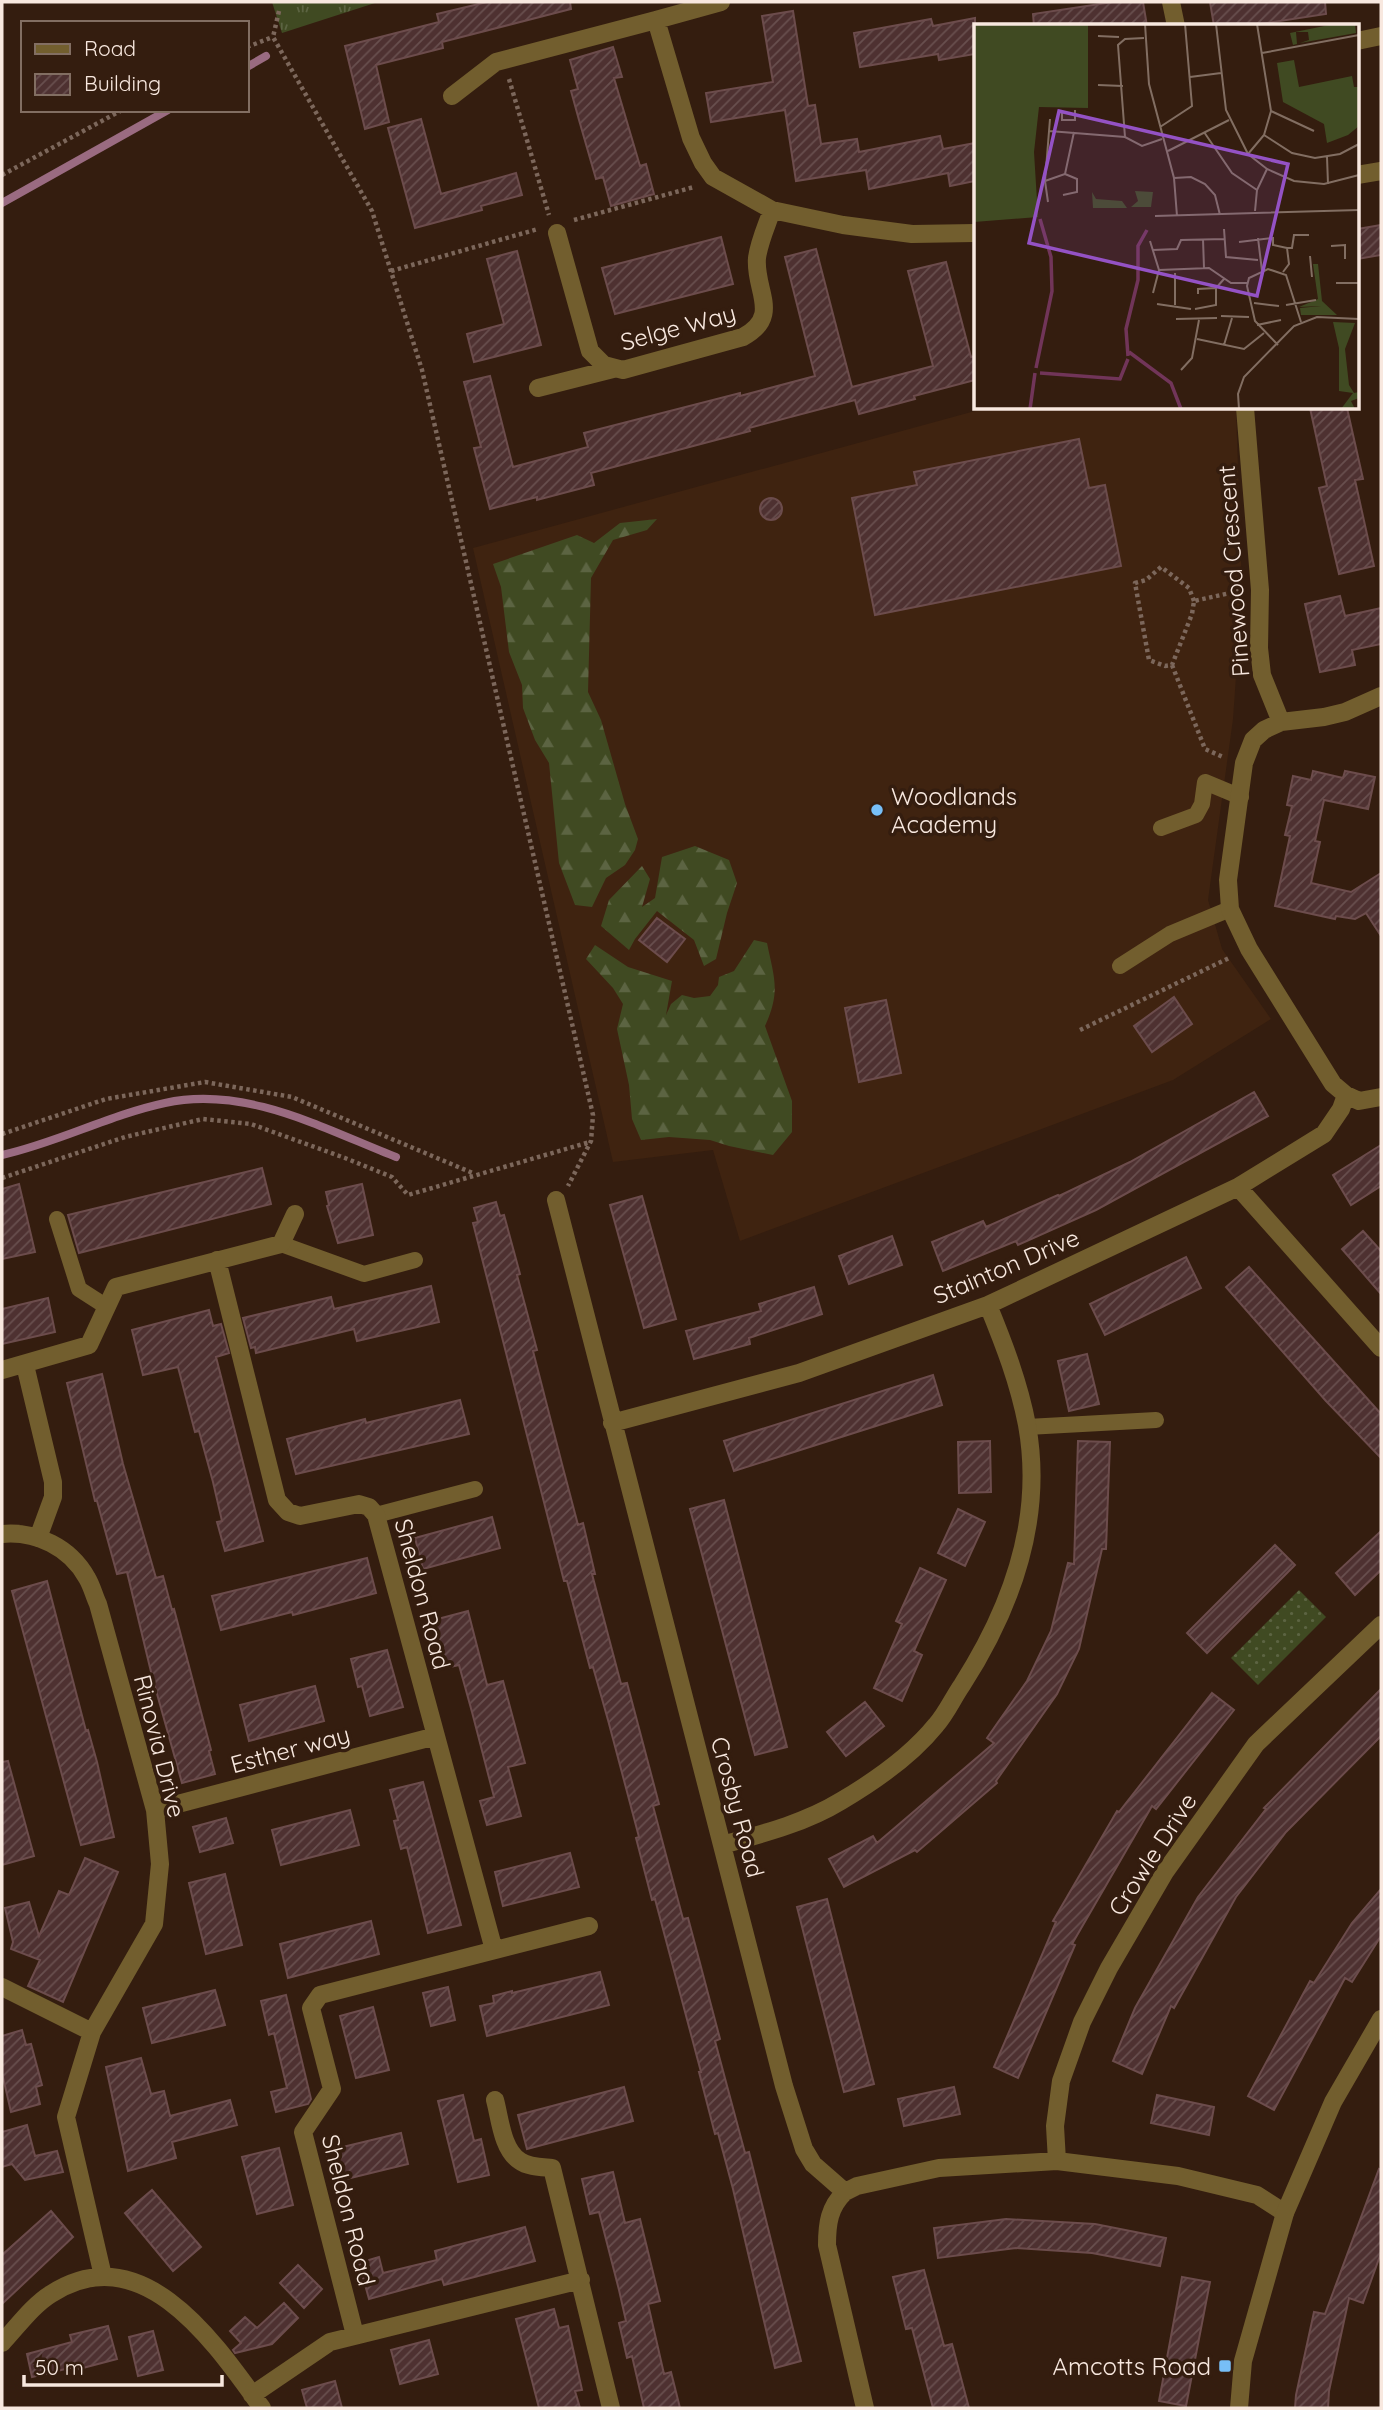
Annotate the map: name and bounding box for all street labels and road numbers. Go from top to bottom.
street label: Selge Way [617,297,739,357]
street label: Pinewood Crescent [1211,464,1255,678]
street label: Stainton Drive [928,1222,1084,1310]
street label: Sheldon Road [388,1515,458,1673]
street label: Rinovia Drive [128,1671,192,1821]
street label: Esther way [227,1719,353,1779]
street label: Crosby Road [705,1733,771,1881]
street label: Crowle Drive [1101,1787,1203,1921]
street label: Sheldon Road [316,2131,382,2289]

